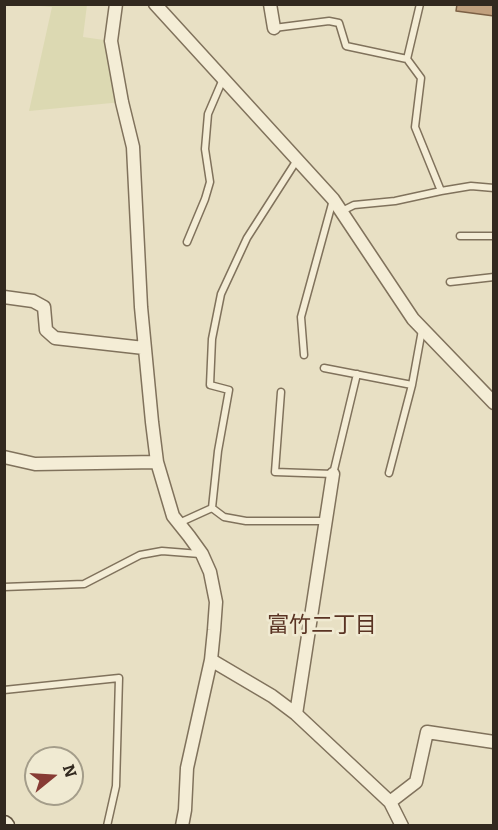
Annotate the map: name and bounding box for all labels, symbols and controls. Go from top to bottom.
district label: 富竹二丁目 [267,613,377,639]
north arrow [24,746,84,806]
text: N [59,762,81,780]

